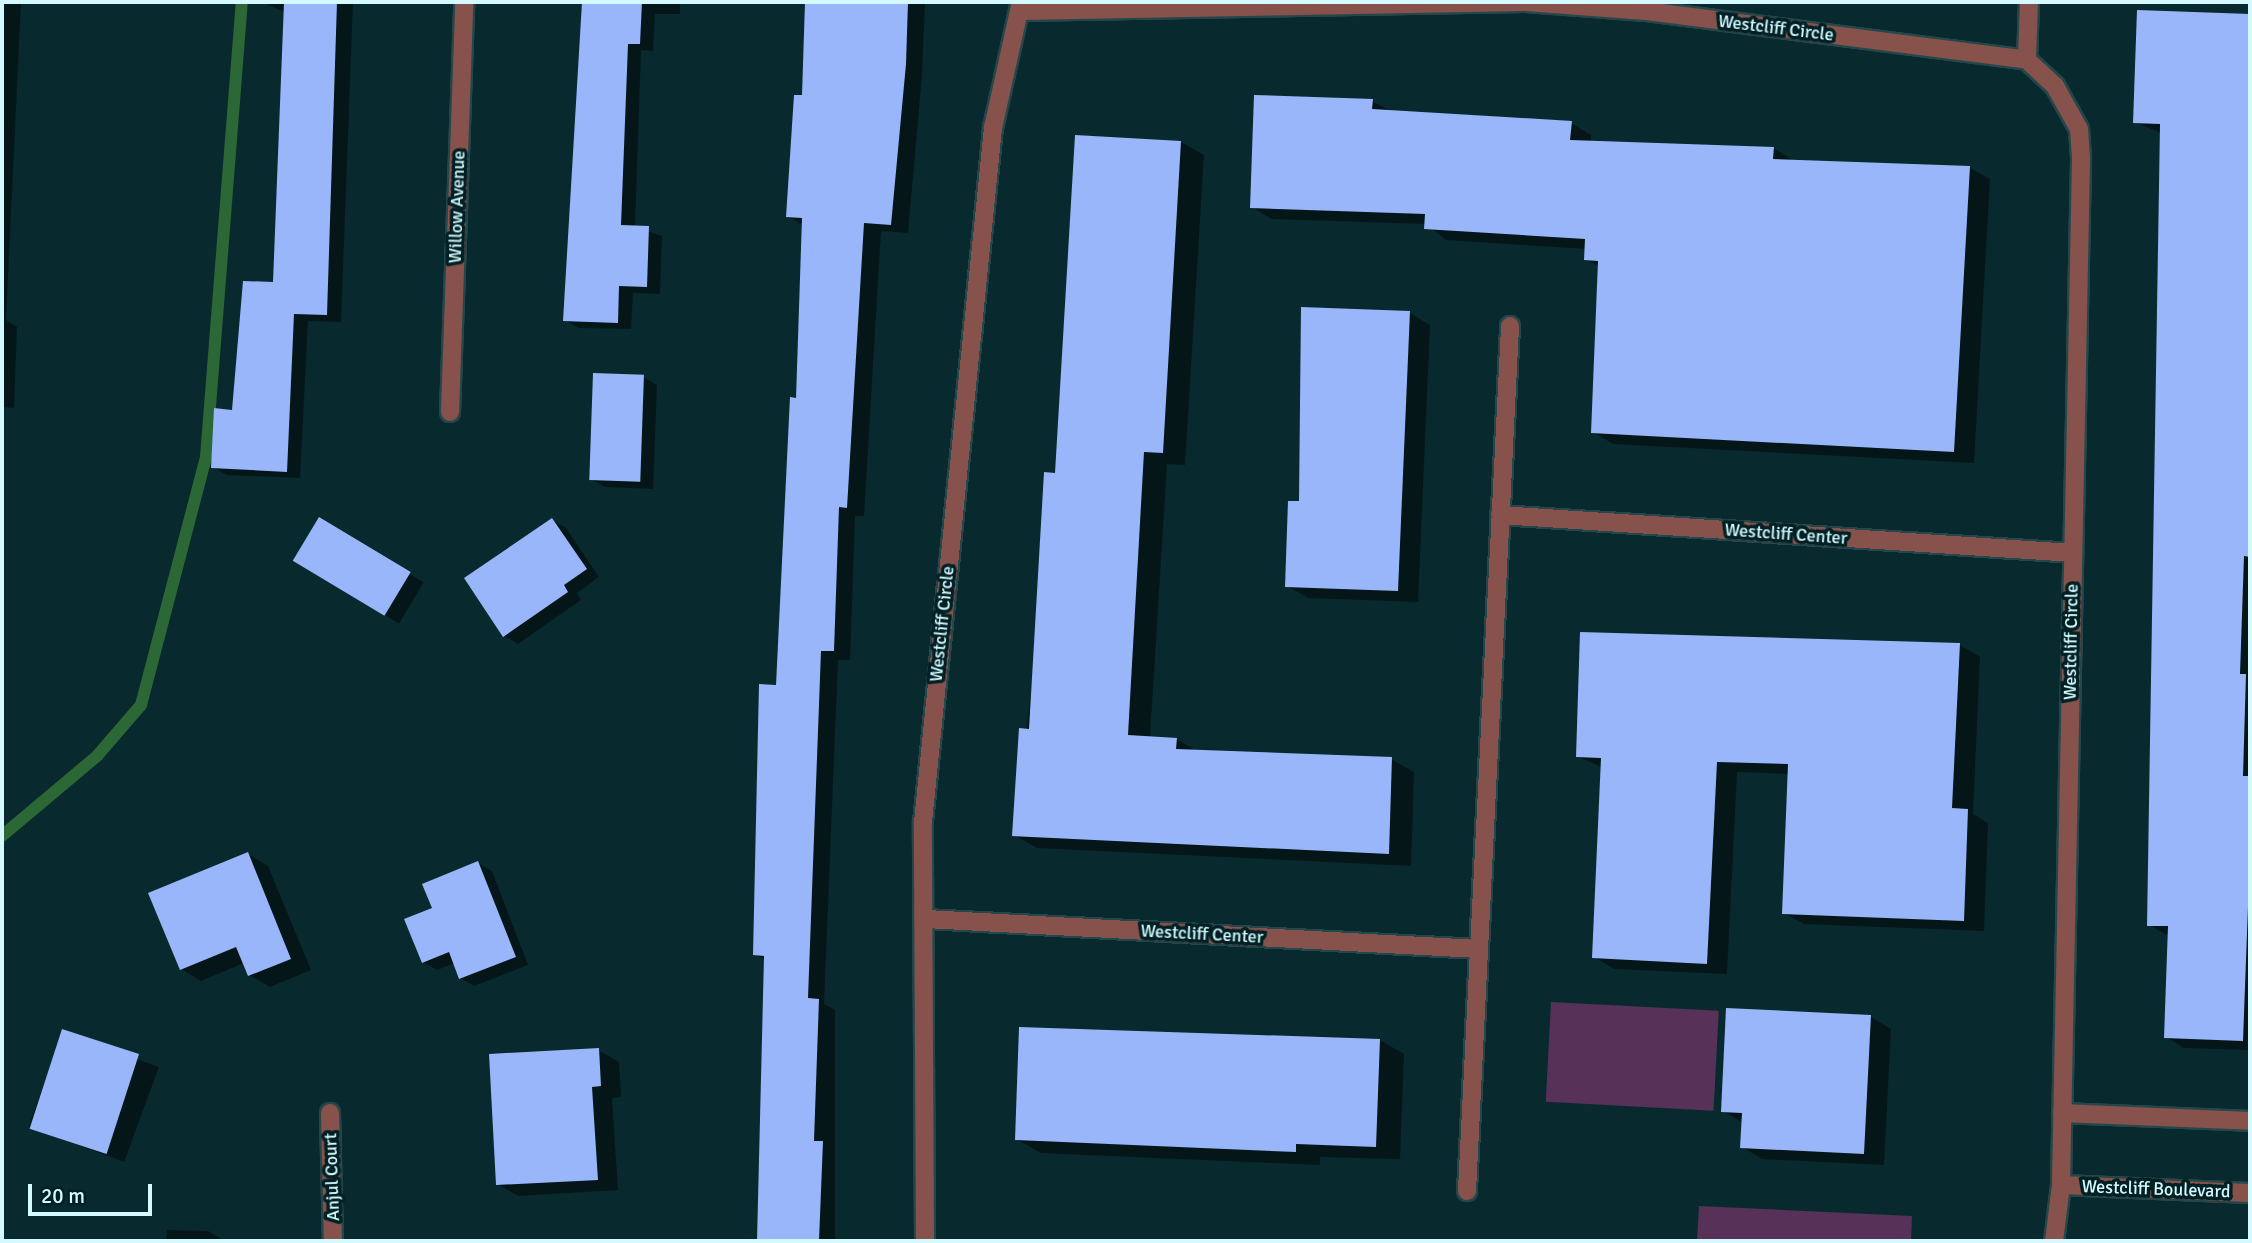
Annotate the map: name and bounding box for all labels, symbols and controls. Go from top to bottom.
street label: Westcliff Circle [1717,10,1835,46]
street label: Willow Avenue [444,150,470,264]
street label: Westcliff Center [1724,519,1848,549]
street label: Westcliff Circle [925,565,959,683]
street label: Westcliff Circle [2059,584,2083,700]
street label: Westcliff Center [1140,920,1264,948]
street label: Anjul Court [320,1133,344,1221]
scale bar [32,1170,156,1214]
street label: Westcliff Boulevard [2081,1176,2231,1202]
text: 20 m [41,1183,85,1209]

